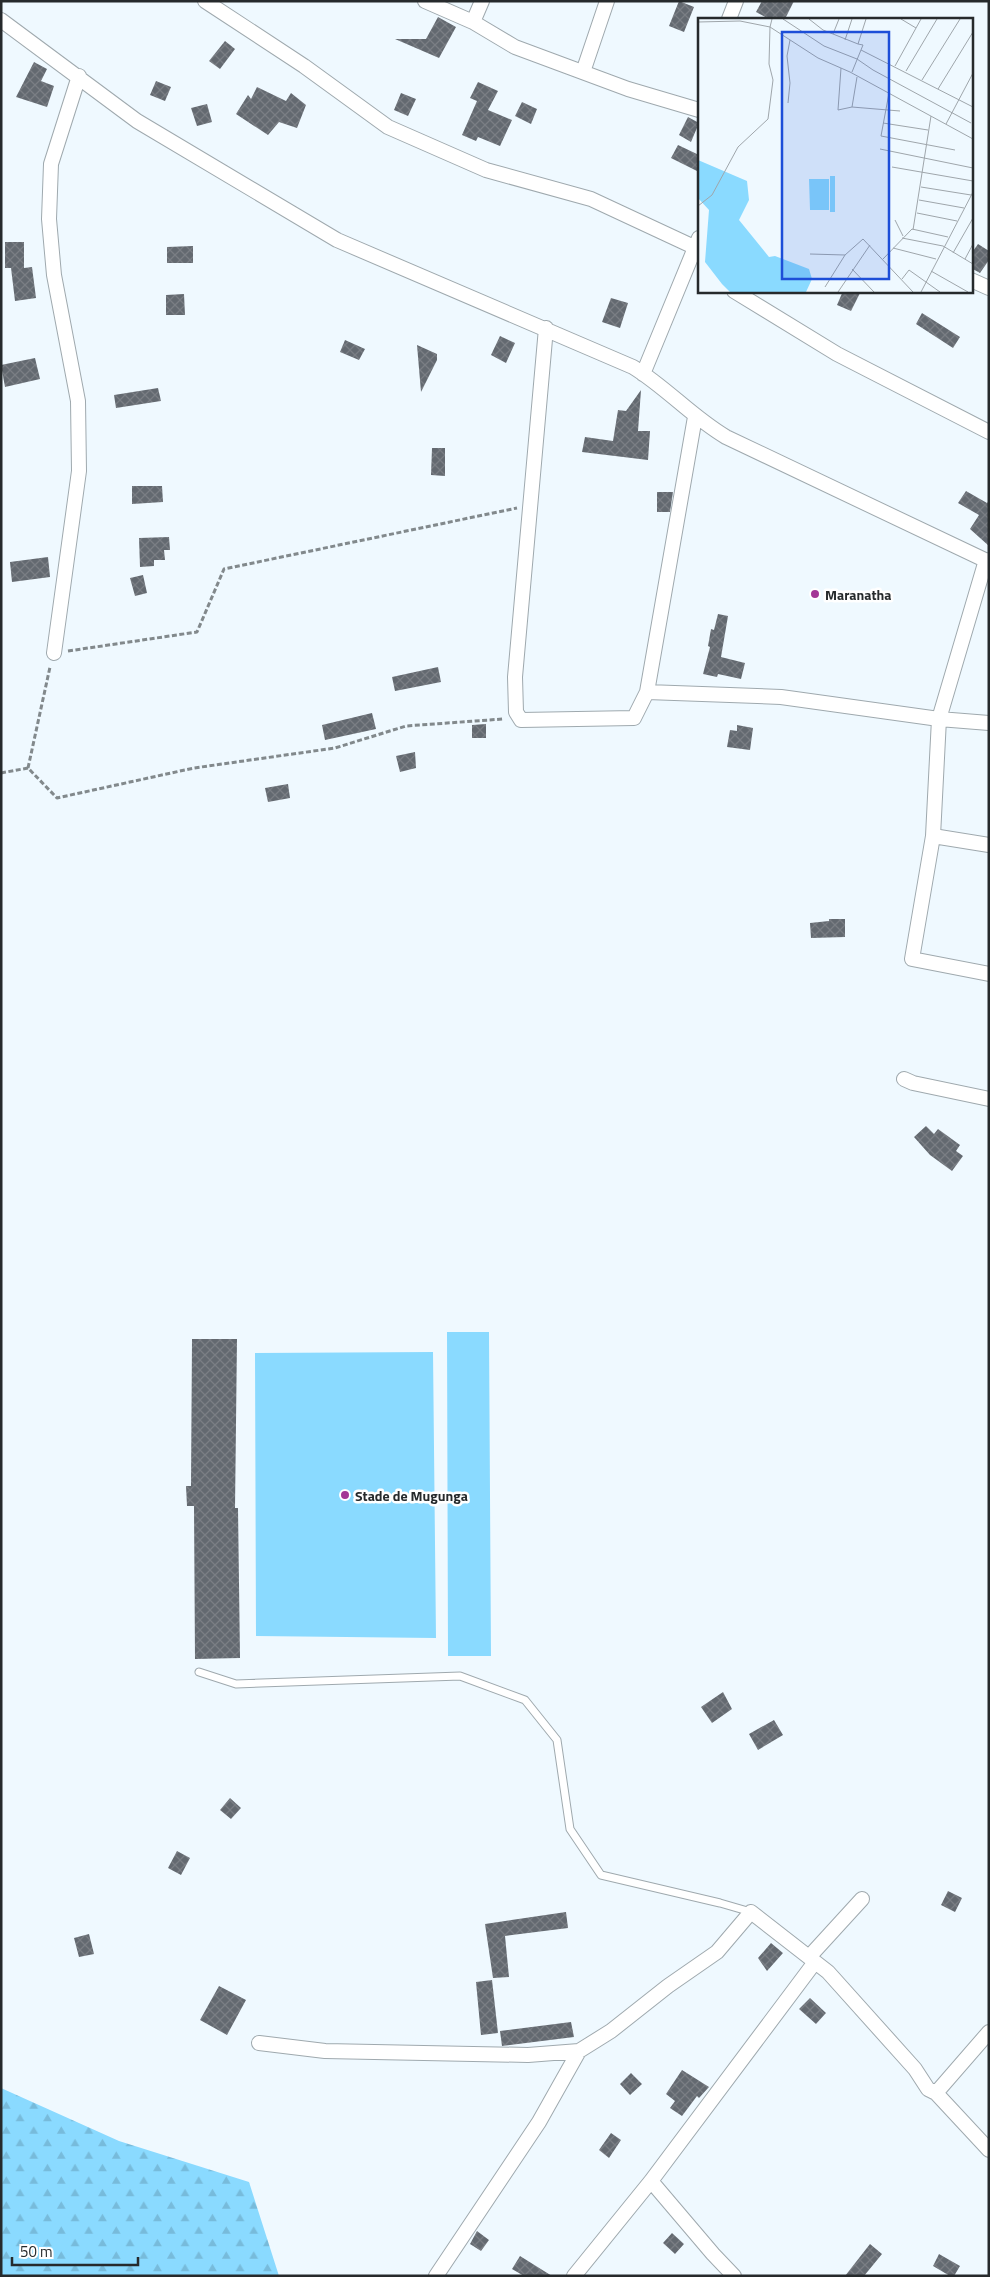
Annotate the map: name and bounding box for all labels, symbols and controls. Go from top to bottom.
inset map [698,18,972,292]
place label: Maranatha [825,584,891,605]
marker: Maranatha [809,588,821,600]
place label: Stade de Mugunga [355,1485,468,1506]
marker: Stade de Mugunga [339,1489,351,1501]
scale bar [12,2234,139,2266]
text: 50 m [20,2240,53,2263]

